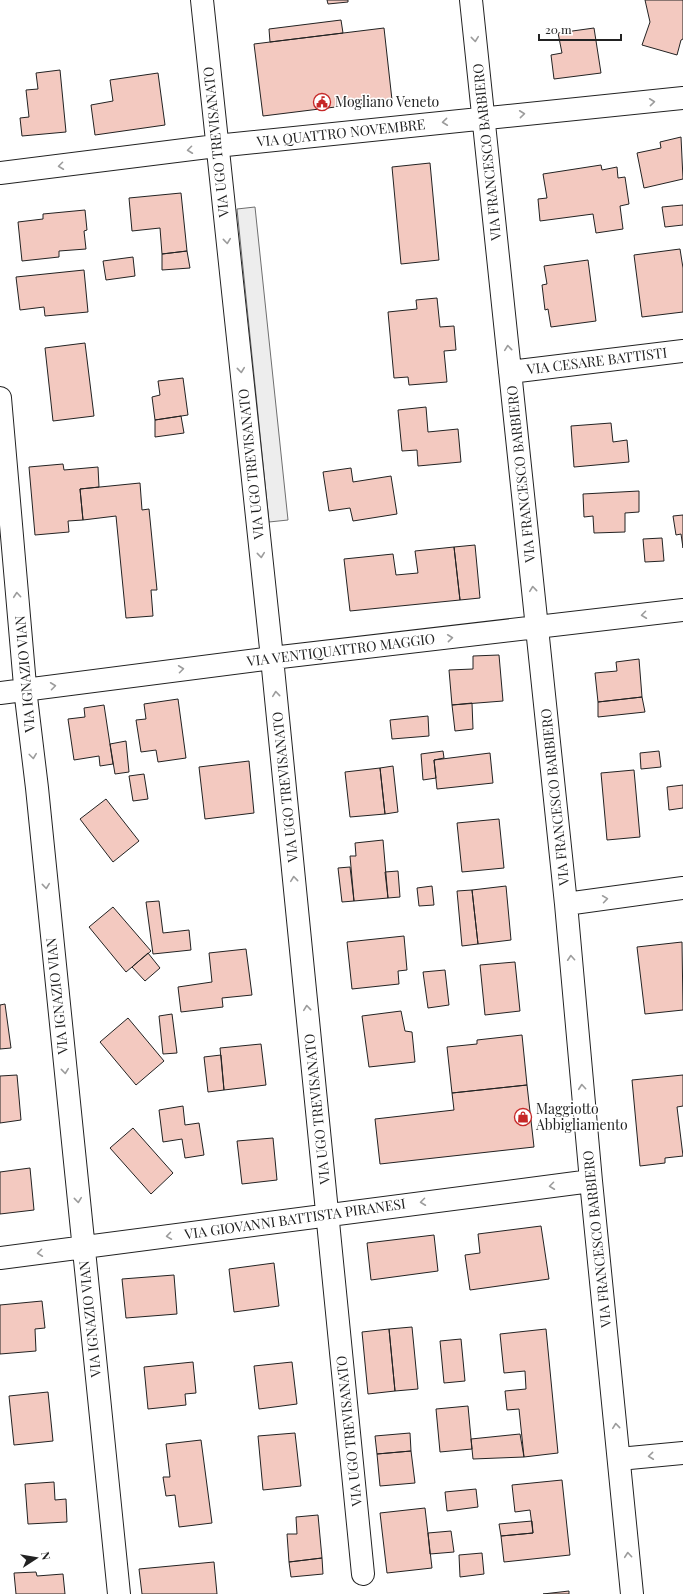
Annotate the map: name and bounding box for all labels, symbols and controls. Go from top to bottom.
scale bar [539,16,621,42]
text: 20 m [545,21,572,37]
one-way arrow [470,36,479,42]
street label: VIA FRANCESCO BARBIERO [468,63,505,243]
street label: VIA UGO TREVISANATO [198,66,233,219]
public building icon: Mogliano Veneto [312,92,332,112]
place label: Mogliano Veneto [335,92,440,111]
one-way arrow [649,97,655,106]
one-way arrow [519,110,525,119]
street label: VIA QUATTRO NOVEMBRE [255,114,426,151]
one-way arrow [442,118,448,127]
one-way arrow [187,145,193,154]
one-way arrow [58,161,64,170]
one-way arrow [222,238,231,244]
street label: VIA CESARE BATTISTI [525,342,668,379]
one-way arrow [504,345,513,351]
one-way arrow [236,367,245,373]
street label: VIA FRANCESCO BARBIERO [502,385,539,565]
street label: VIA UGO TREVISANATO [233,388,268,541]
one-way arrow [256,552,265,558]
one-way arrow [529,586,538,592]
one-way arrow [13,592,22,598]
one-way arrow [641,610,647,619]
street label: VIA IGNAZIO VIAN [10,615,39,734]
street label: VIA VENTIQUATTRO MAGGIO [245,629,436,671]
one-way arrow [447,633,453,642]
one-way arrow [178,665,185,674]
one-way arrow [50,682,56,691]
one-way arrow [271,691,280,697]
street label: VIA FRANCESCO BARBIERO [536,708,573,888]
street label: VIA UGO TREVISANATO [267,711,302,864]
one-way arrow [28,753,37,759]
one-way arrow [290,876,299,882]
one-way arrow [42,883,51,889]
one-way arrow [602,895,608,904]
street label: VIA IGNAZIO VIAN [41,937,72,1056]
one-way arrow [566,955,575,961]
one-way arrow [303,1005,312,1011]
street label: VIA UGO TREVISANATO [299,1033,334,1186]
one-way arrow [60,1068,69,1074]
one-way arrow [577,1084,586,1091]
place label: Maggiotto Abbigliamento [535,1099,628,1134]
shop icon: Maggiotto Abbigliamento [513,1107,533,1127]
street label: VIA FRANCESCO BARBIERO [578,1150,615,1330]
one-way arrow [549,1181,555,1190]
street label: VIA GIOVANNI BATTISTA PIRANESI [182,1194,407,1244]
one-way arrow [73,1197,82,1203]
one-way arrow [420,1197,426,1206]
one-way arrow [166,1231,172,1240]
one-way arrow [37,1248,43,1257]
street label: VIA IGNAZIO VIAN [74,1260,105,1379]
street label: VIA UGO TREVISANATO [331,1355,366,1508]
one-way arrow [611,1423,620,1429]
one-way arrow [648,1451,654,1460]
north arrow [16,1538,56,1578]
text: N [38,1550,54,1561]
one-way arrow [624,1552,633,1558]

